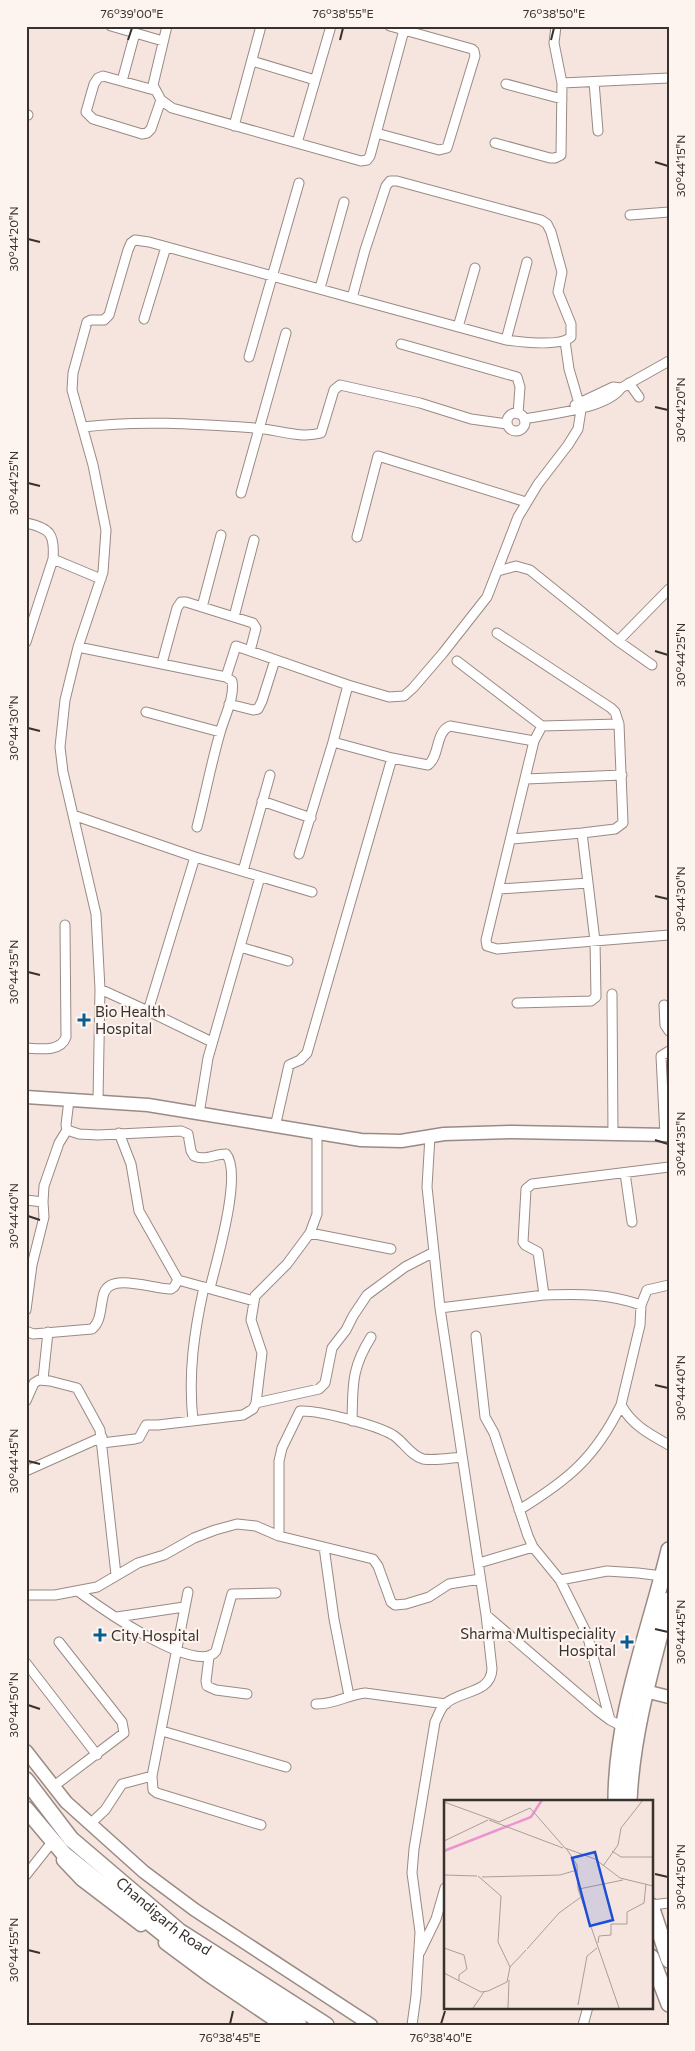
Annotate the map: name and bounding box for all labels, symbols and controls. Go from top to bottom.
text: 76°39'00"E [100,6,164,20]
text: 76°38'55"E [312,6,374,20]
text: 76°38'50"E [523,6,585,20]
text: 30°44'15"N [673,135,687,197]
text: 30°44'20"N [6,206,20,272]
text: 30°44'20"N [673,377,687,443]
text: 30°44'25"N [6,451,20,515]
text: 30°44'25"N [673,623,687,687]
text: 30°44'30"N [6,695,20,761]
text: 30°44'30"N [673,866,687,932]
text: 30°44'35"N [6,940,20,1004]
place label: Bio Health Hospital [95,1002,166,1037]
marker: Bio Health Hospital [77,1013,91,1027]
text: 30°44'35"N [673,1112,687,1176]
text: 30°44'40"N [6,1183,20,1249]
text: 30°44'40"N [673,1355,687,1421]
text: 30°44'45"N [6,1429,20,1493]
text: 30°44'45"N [673,1600,687,1664]
place label: Sharma Multispeciality Hospital [460,1624,616,1659]
place label: City Hospital [111,1626,199,1644]
marker: City Hospital [93,1628,107,1642]
marker: Sharma Multispeciality Hospital [620,1635,634,1649]
text: 30°44'50"N [6,1672,20,1738]
inset map [444,1800,652,2008]
text: 30°44'50"N [673,1844,687,1910]
street label: Chandigarh Road [113,1873,215,1959]
text: 30°44'55"N [6,1918,20,1982]
text: 76°38'45"E [199,2030,261,2044]
text: 76°38'40"E [410,2030,472,2044]

